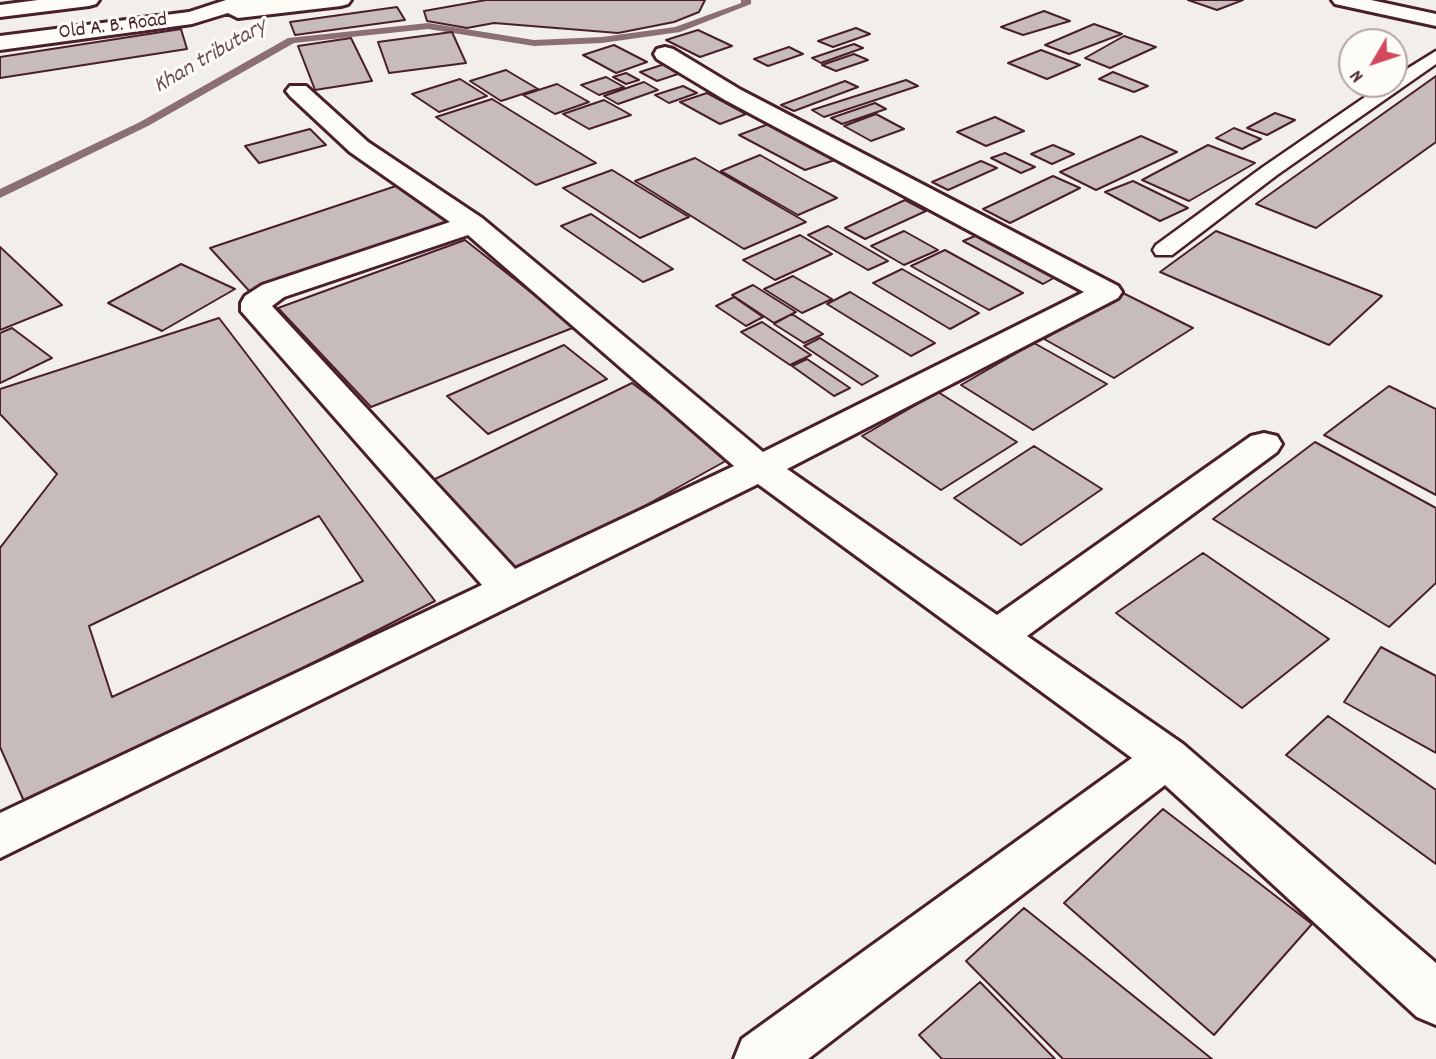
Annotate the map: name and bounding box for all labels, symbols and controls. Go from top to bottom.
street label: Old A. B. Road [57,9,169,47]
water label: Khan tributary [150,15,272,101]
north arrow [1338,28,1408,98]
text: N [1344,63,1371,87]

